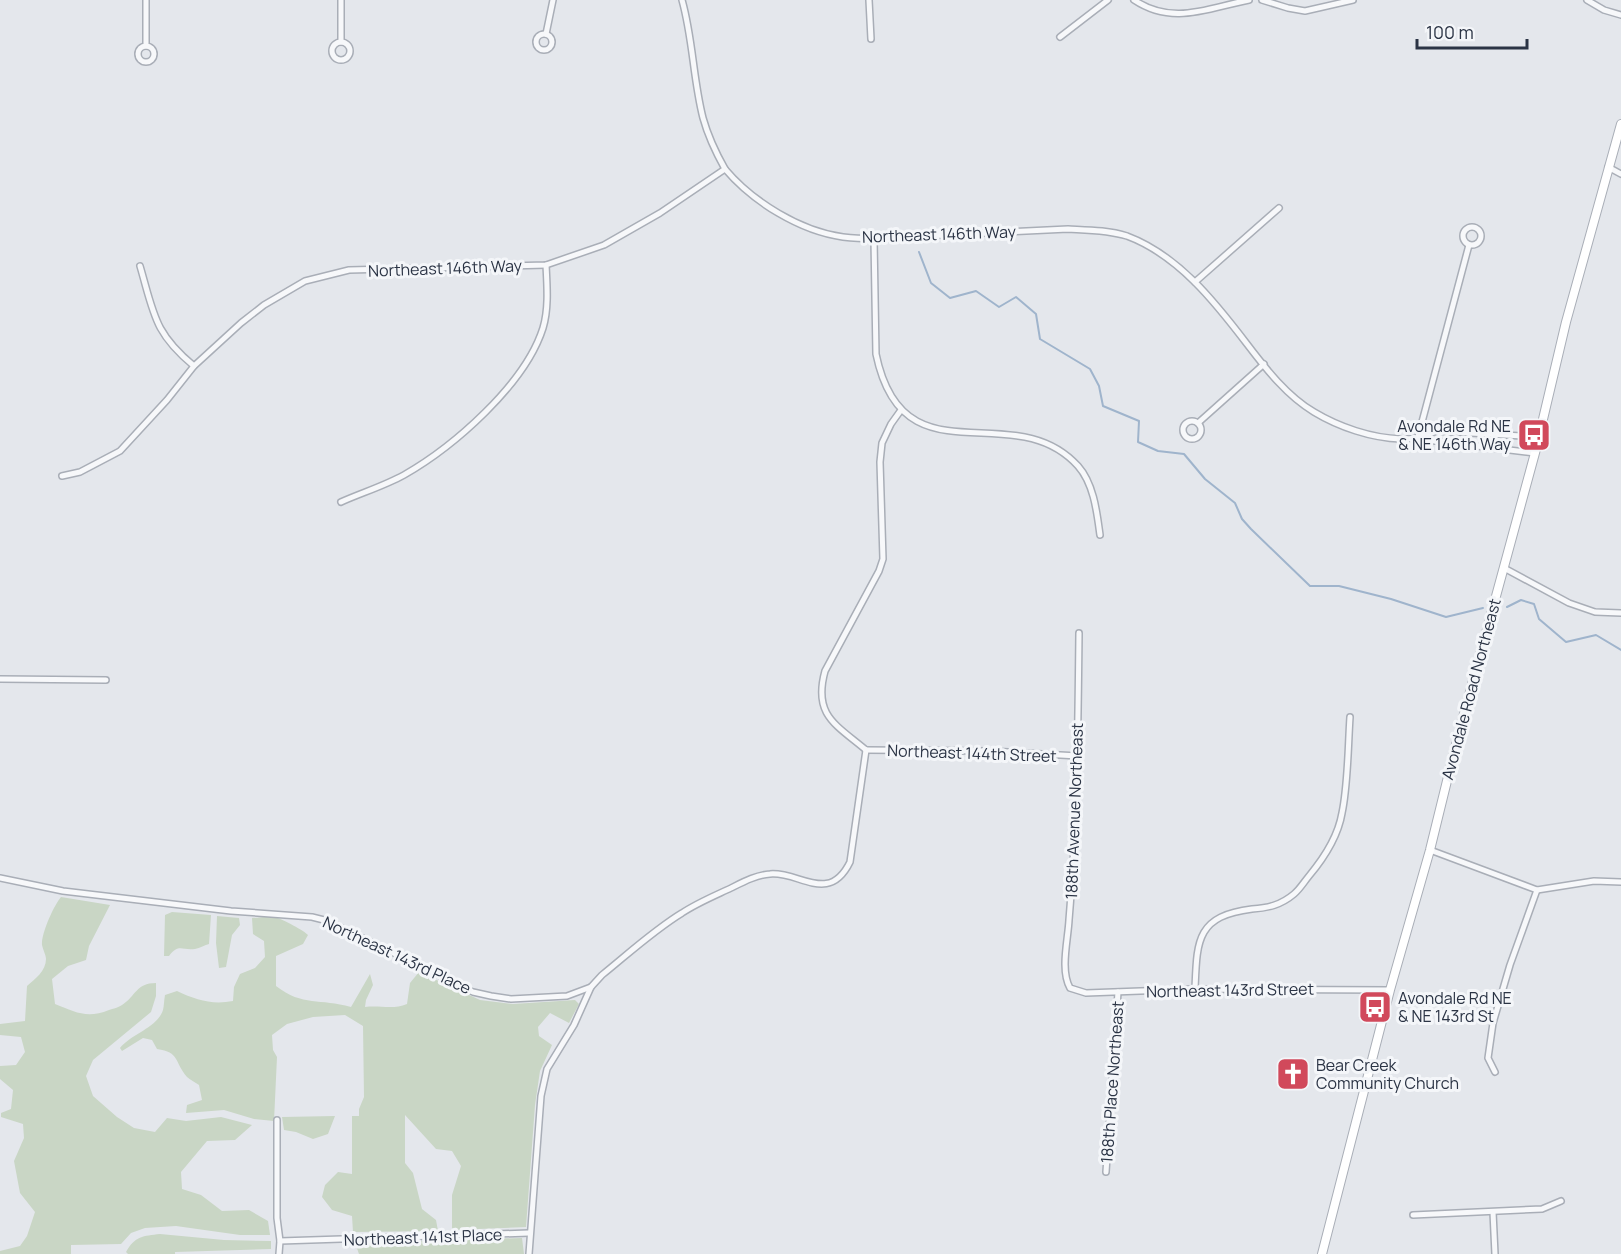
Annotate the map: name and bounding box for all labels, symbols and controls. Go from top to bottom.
scale bar [1417,12,1526,50]
text: 100 m [1426,20,1474,44]
street label: Northeast 146th Way [862,220,1017,248]
street label: Northeast 146th Way [368,254,523,282]
place label: Avondale Rd NE & NE 146th Way [1397,415,1512,455]
bus stop icon: Avondale Rd NE & NE 146th Way [1516,417,1552,453]
street label: Avondale Road Northeast [1436,596,1506,782]
street label: 188th Avenue Northeast [1060,722,1088,900]
street label: Northeast 144th Street [887,739,1057,767]
street label: Northeast 143rd Place [319,911,475,999]
street label: Northeast 143rd Street [1146,978,1314,1002]
place label: Avondale Rd NE & NE 143rd St [1398,987,1512,1027]
bus stop icon: Avondale Rd NE & NE 143rd St [1357,989,1393,1025]
street label: 188th Place Northeast [1095,1000,1129,1164]
place label: Bear Creek Community Church [1316,1054,1459,1094]
church icon: Bear Creek Community Church [1275,1056,1311,1092]
street label: Northeast 141st Place [343,1223,503,1251]

